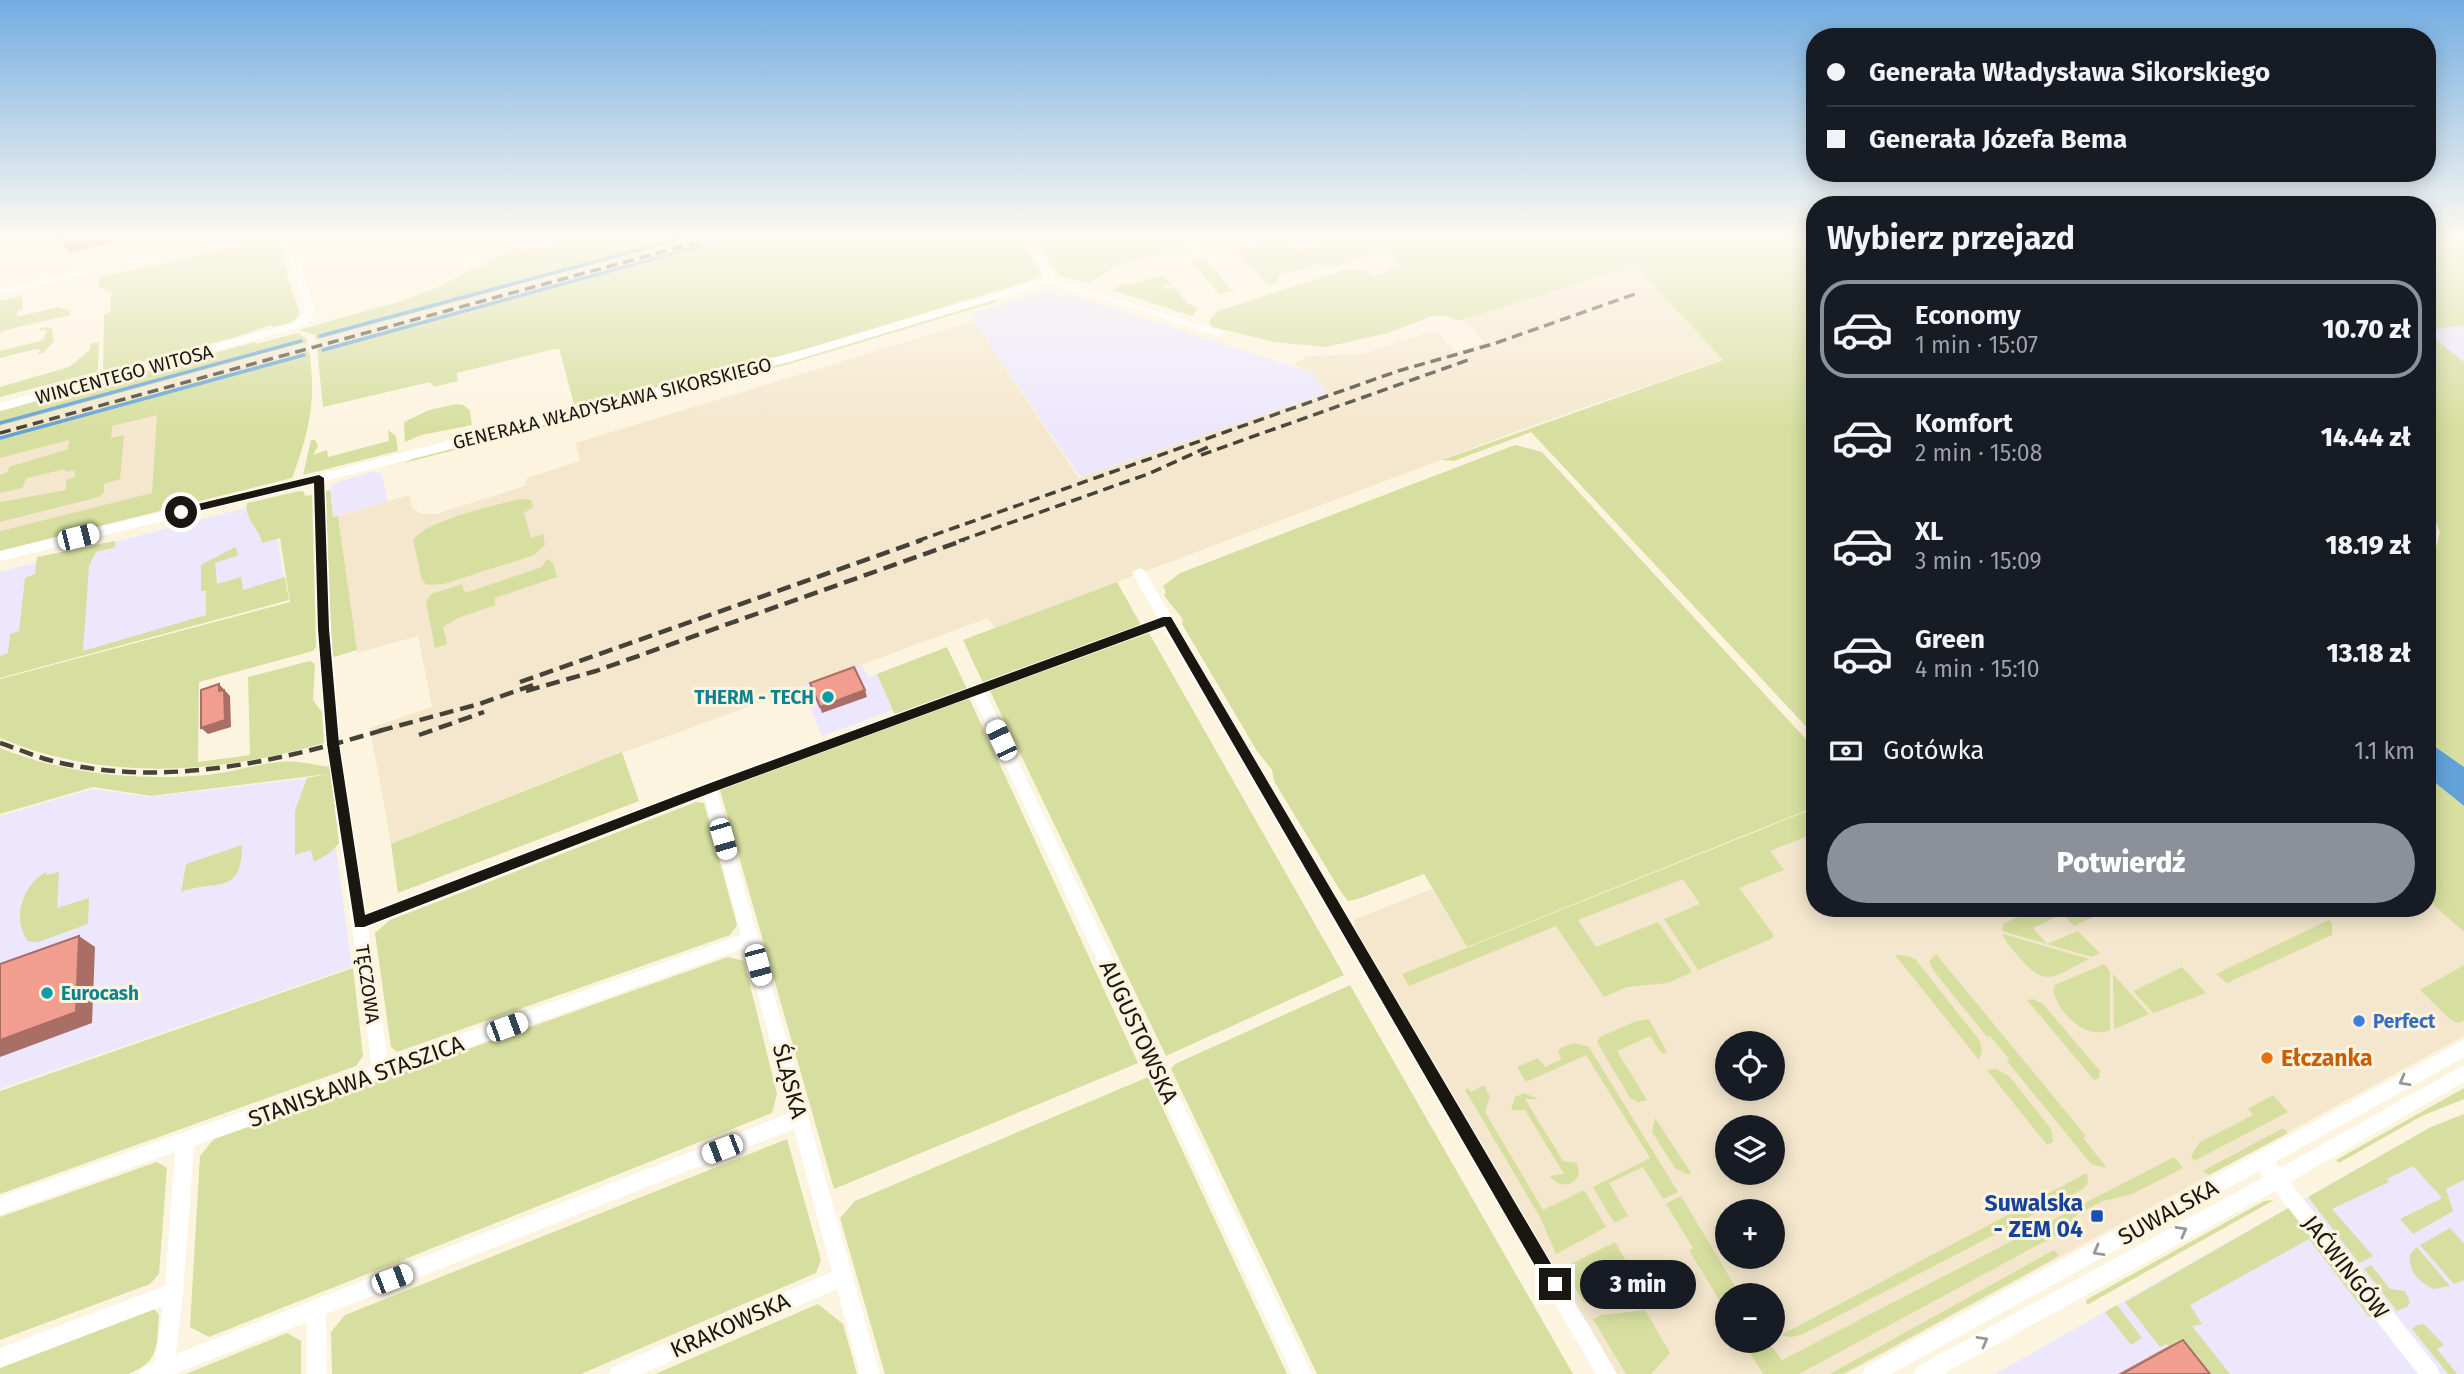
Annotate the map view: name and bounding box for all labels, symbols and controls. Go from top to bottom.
text: Generała Władysława Sikorskiego [1869,57,2270,88]
text: Generała Józefa Bema [1869,124,2127,155]
text: Wybierz przejazd [1827,219,2075,257]
icon: car [1831,298,1894,361]
text: Economy [1915,300,2021,331]
text: 10.70 zł [2322,314,2411,345]
text: 1 min · 15:07 [1915,331,2038,359]
street label: WINCENTEGO WITOSA [33,340,215,409]
street label: GENERAŁA WŁADYSŁAWA SIKORSKIEGO [450,353,774,454]
icon: car [1831,406,1894,469]
text: Komfort [1915,408,2013,439]
text: 14.44 zł [2321,422,2411,453]
text: 2 min · 15:08 [1915,439,2042,467]
route start [165,496,197,528]
icon: car [1831,514,1894,577]
text: XL [1915,516,1943,547]
car [56,522,101,552]
text: 18.19 zł [2325,530,2411,561]
text: 3 min · 15:09 [1915,547,2042,575]
icon: car [1831,622,1894,685]
text: Green [1915,624,1985,655]
text: 13.18 zł [2326,638,2411,669]
text: 4 min · 15:10 [1915,655,2040,683]
place label: THERM - TECH [694,686,814,709]
marker: THERM - TECH [820,689,836,705]
car [983,717,1020,763]
icon: cash [1827,732,1865,770]
text: Gotówka [1883,735,1984,766]
text: 1.1 km [2354,737,2415,765]
car [708,816,739,862]
button: Potwierdź [1827,823,2415,903]
car [743,942,774,988]
street label: TĘCZOWA [351,943,384,1025]
street label: AUGUSTOWSKA [1094,956,1185,1109]
place label: Eurocash [61,982,139,1005]
marker: Eurocash [39,985,55,1001]
car [484,1010,531,1044]
place label: Perfect [2373,1010,2436,1033]
marker: Perfect [2351,1013,2367,1029]
street label: STANISŁAWA STASZICA [244,1029,468,1133]
map controls [1715,1031,1785,1353]
button: locate [1715,1031,1785,1101]
street label: ŚLĄSKA [767,1040,815,1122]
place label: Ełczanka [2281,1044,2373,1072]
marker: Ełczanka [2259,1050,2275,1066]
one-way arrow [2399,1073,2412,1086]
button: layers [1715,1115,1785,1185]
car [699,1132,746,1166]
street label: SUWALSKA [2113,1173,2224,1251]
place label: Suwalska - ZEM 04 [1985,1189,2083,1243]
button: + [1715,1199,1785,1269]
marker: Suwalska - ZEM 04 [2089,1208,2105,1224]
street label: JAĆWINGÓW [2297,1209,2396,1324]
one-way arrow [2175,1225,2188,1239]
one-way arrow [2093,1243,2105,1256]
callout: 3 min [1580,1260,1695,1308]
car [369,1262,416,1296]
route end [1539,1268,1571,1300]
text: 3 min [1610,1270,1666,1298]
button: − [1715,1283,1785,1353]
street label: KRAKOWSKA [666,1286,795,1364]
one-way arrow [1976,1336,1989,1349]

